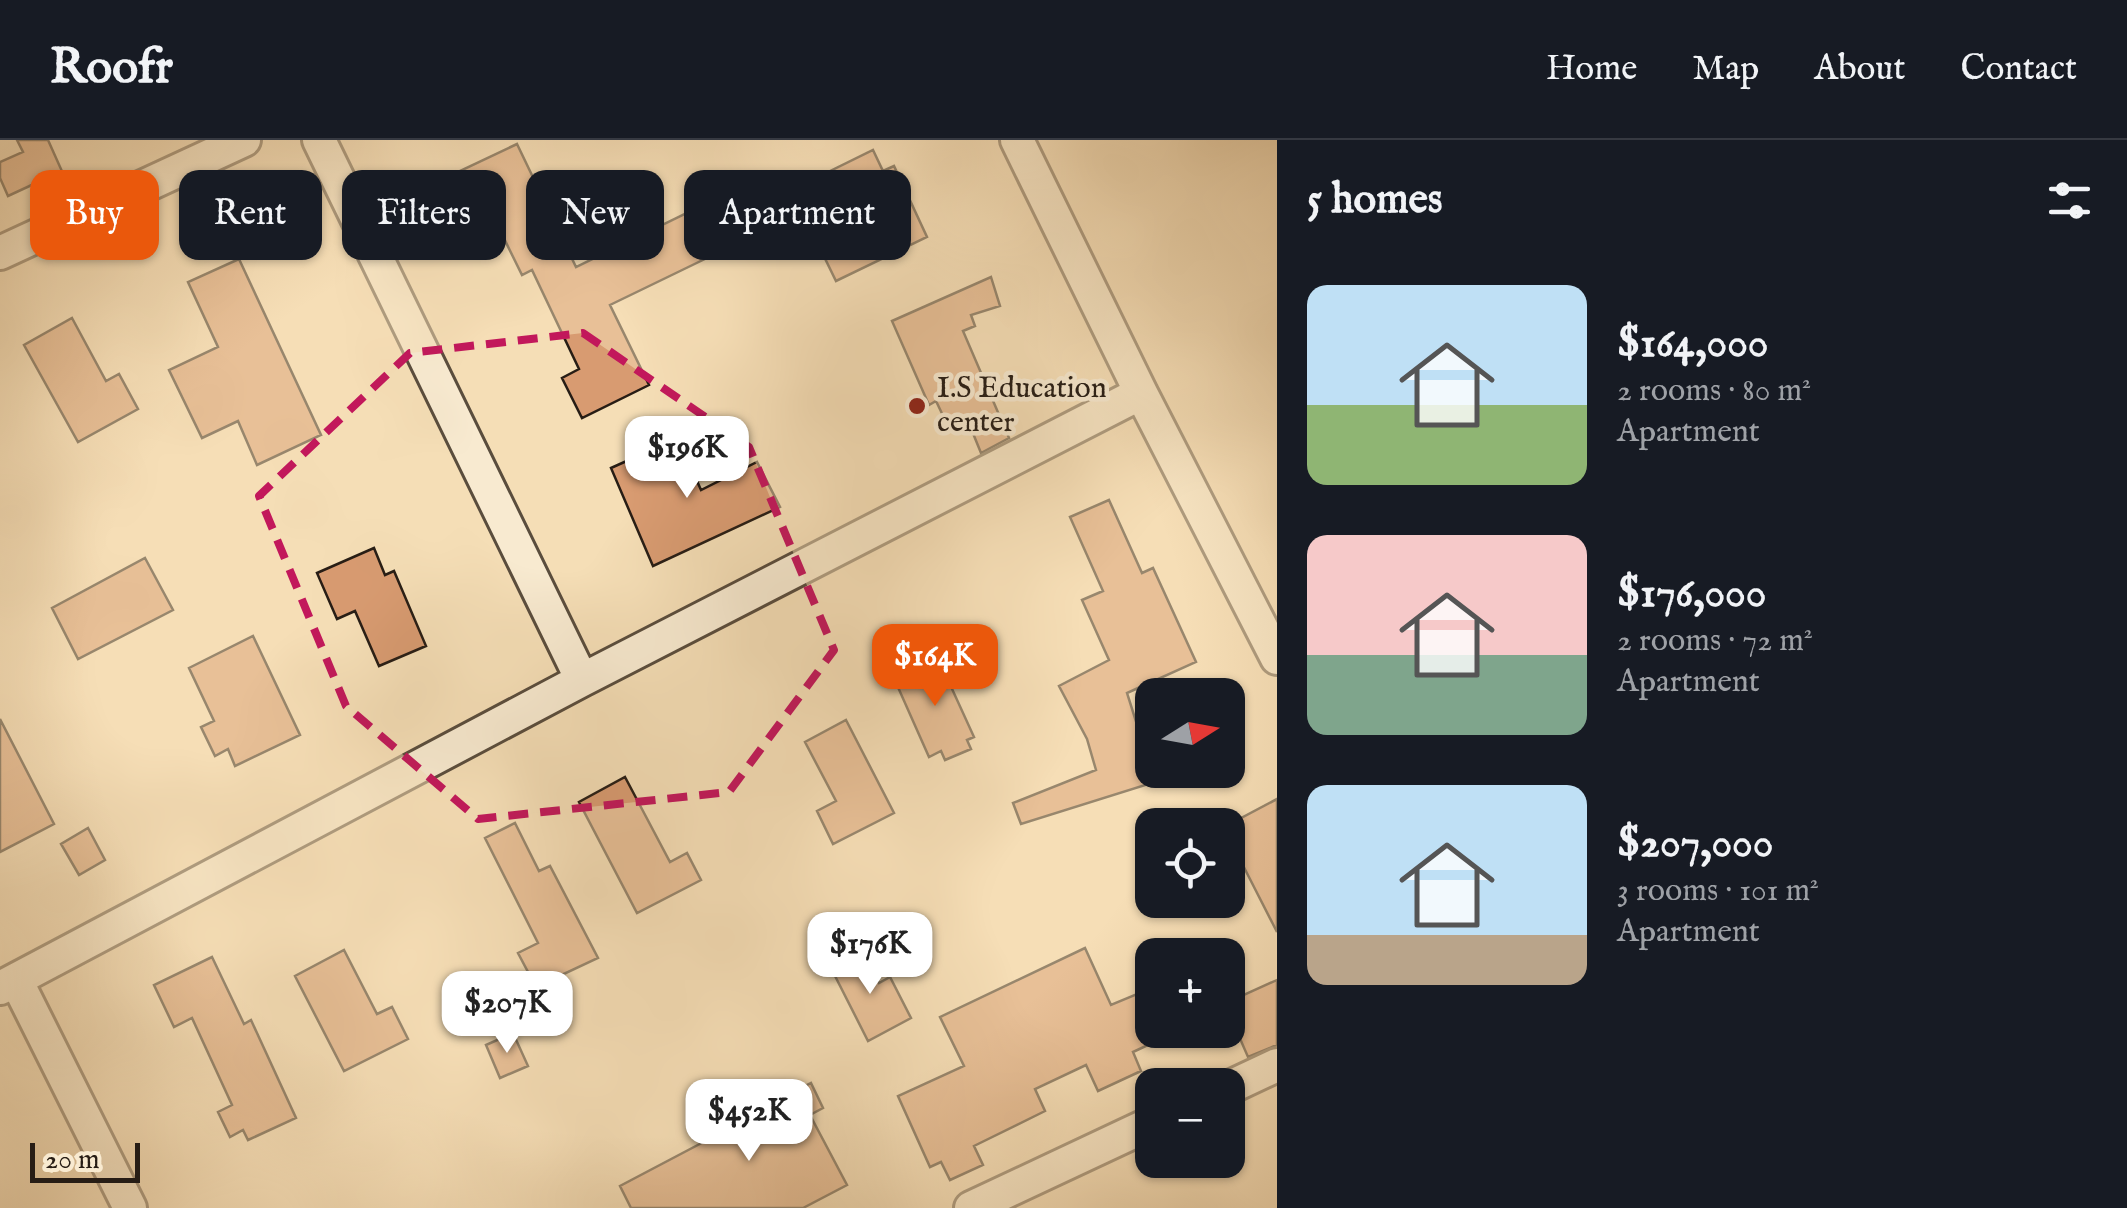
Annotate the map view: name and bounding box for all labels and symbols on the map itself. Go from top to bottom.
place label: I.S Education center [937,370,1107,442]
marker: I.S Education center [906,395,928,417]
pin: $196K [617,416,757,501]
pin: $164K [865,624,1005,709]
north arrow [1135,678,1245,788]
pin: $176K [800,912,940,997]
pin: $207K [437,971,577,1056]
pin: $452K [679,1079,819,1164]
scale bar [30,1138,140,1182]

